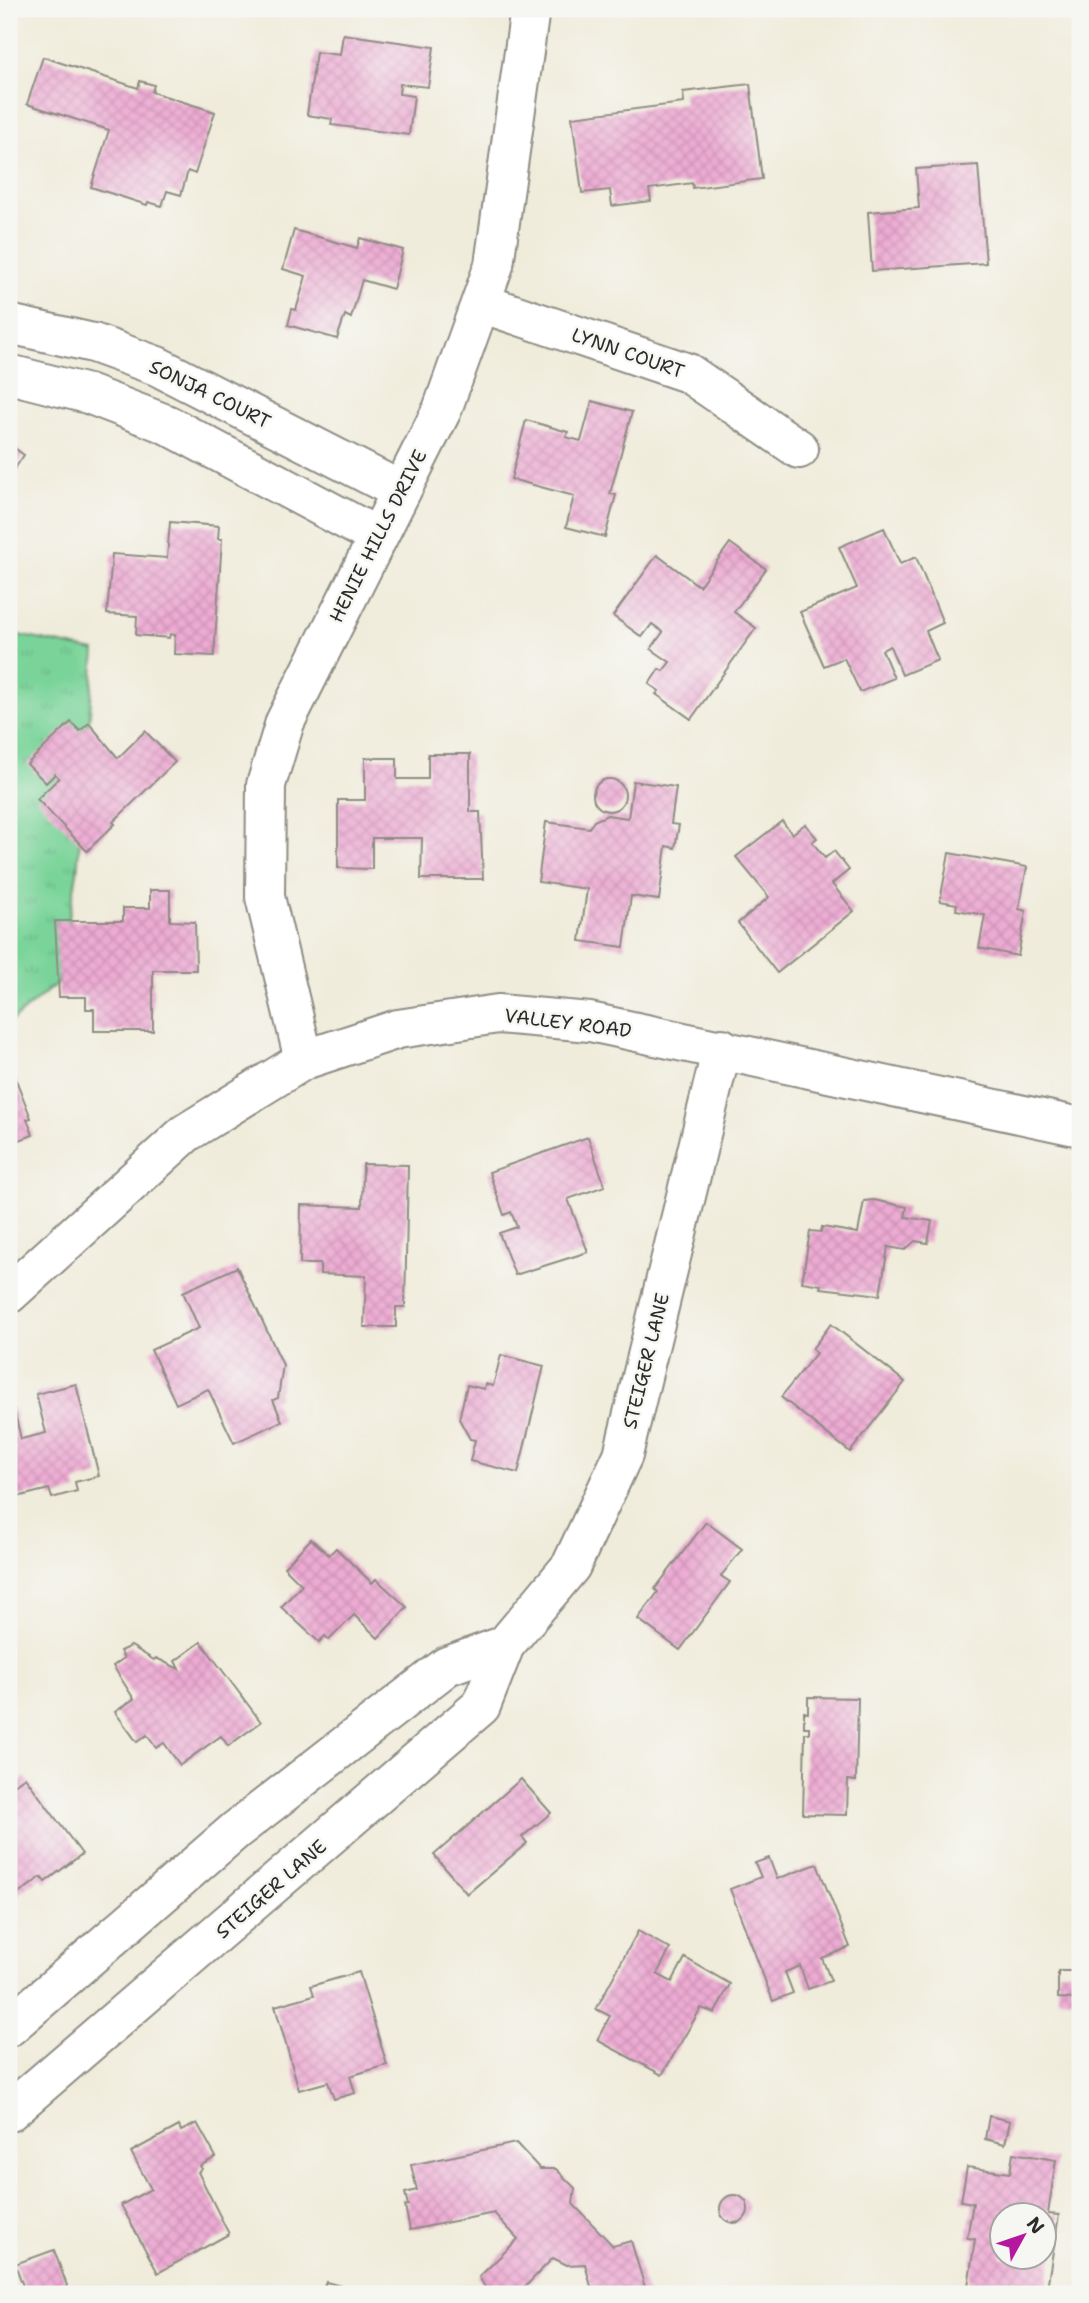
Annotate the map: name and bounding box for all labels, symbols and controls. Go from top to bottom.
street label: LYNN COURT [568,322,688,384]
street label: SONJA COURT [145,354,275,434]
street label: HENIE HILLS DRIVE [324,445,432,627]
street label: VALLEY ROAD [503,1003,633,1043]
street label: STEIGER LANE [617,1290,675,1432]
street label: STEIGER LANE [210,1834,332,1944]
north arrow [988,2202,1058,2272]
text: N [1021,2212,1050,2239]

